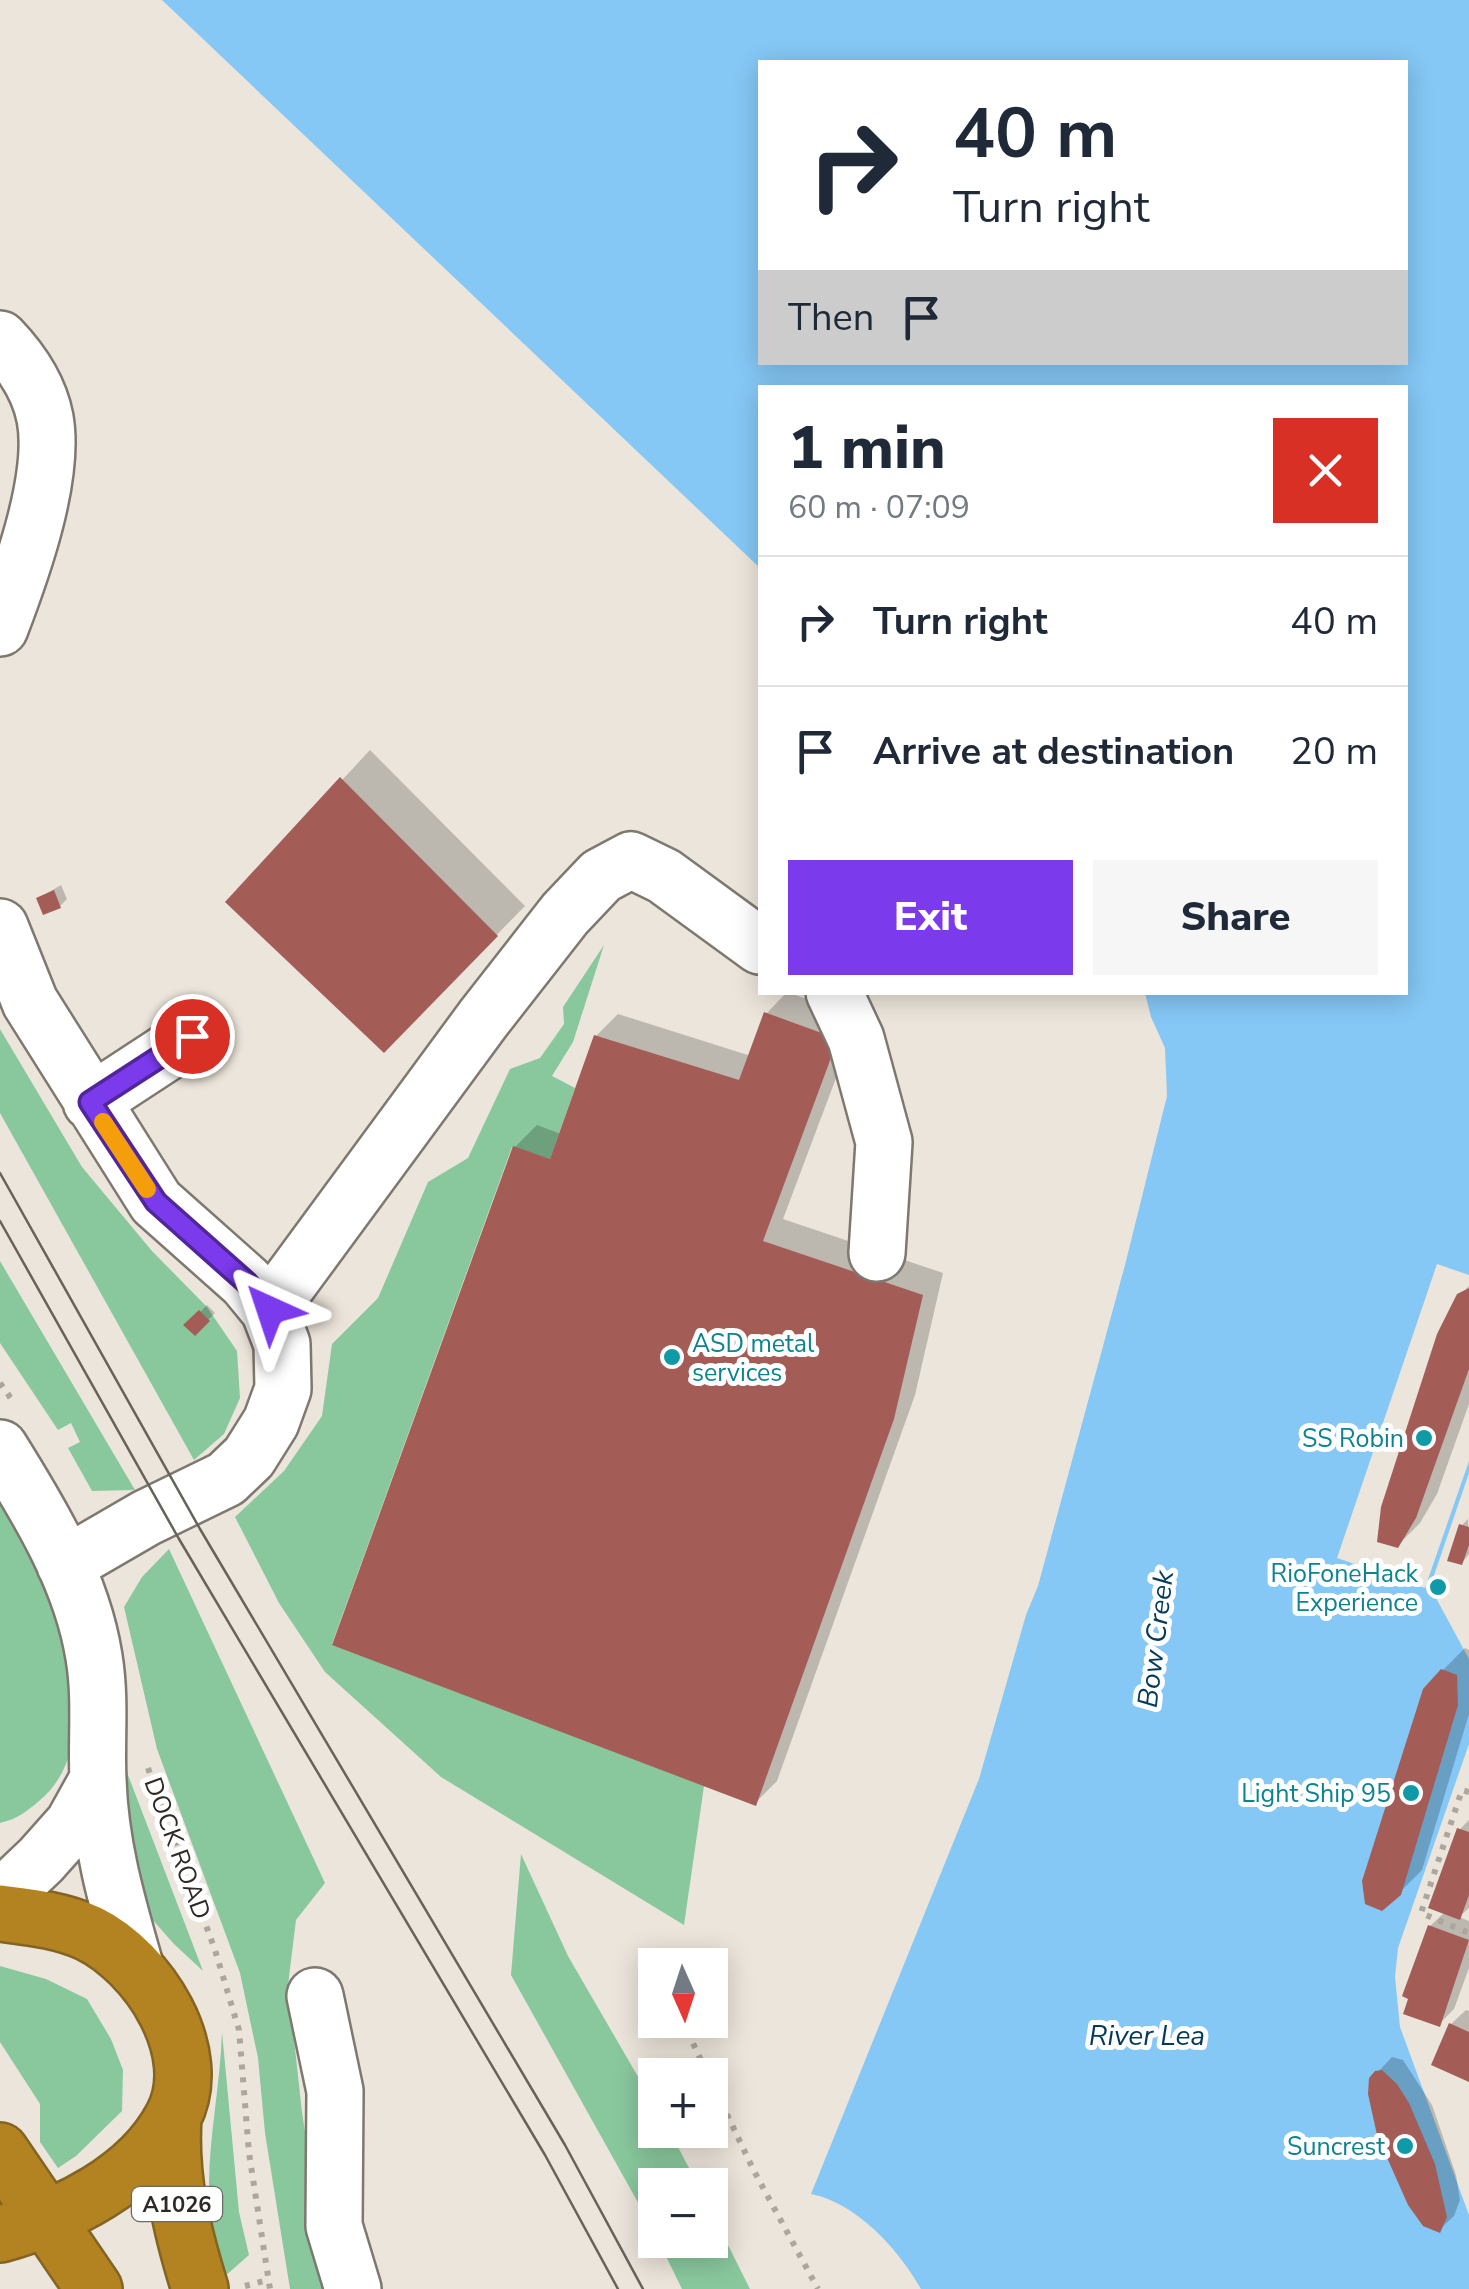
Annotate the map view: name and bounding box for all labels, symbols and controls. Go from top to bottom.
text: 40 m [953,86,1117,182]
icon: right [788,100,918,230]
text: Turn right [953,177,1150,238]
icon: arrive [894,290,949,345]
text: Then [788,292,874,343]
text: 1 min [788,407,946,489]
button: close [1273,418,1378,523]
text: 60 m · 07:09 [788,486,970,529]
icon: right [788,594,843,649]
text: Turn right [873,596,1048,647]
text: 40 m [1290,596,1378,647]
icon: arrive [788,724,843,779]
text: Arrive at destination [873,726,1234,777]
text: 20 m [1290,726,1378,777]
button: Exit [788,860,1073,975]
button: Share [1093,860,1378,975]
pin [150,994,235,1079]
icon: arrive [165,1009,220,1064]
position arrow [218,1258,322,1362]
place label: ASD metal services [692,1327,815,1390]
marker: ASD metal services [661,1346,683,1368]
place label: SS Robin [1302,1422,1404,1456]
marker: SS Robin [1413,1427,1435,1449]
place label: RioFoneHack Experience [1271,1557,1418,1620]
water label: Bow Creek [1129,1568,1183,1710]
marker: RioFoneHack Experience [1427,1576,1449,1598]
street label: DOCK ROAD [136,1773,218,1924]
place label: Light Ship 95 [1241,1777,1391,1811]
marker: Light Ship 95 [1400,1782,1422,1804]
north arrow [638,1948,728,2038]
map controls [638,1948,728,2258]
water label: River Lea [1089,2017,1205,2055]
button: + [638,2058,728,2148]
place label: Suncrest [1287,2130,1385,2164]
marker: Suncrest [1394,2135,1416,2157]
button: − [638,2168,728,2258]
road number: A1026 [132,2187,222,2221]

